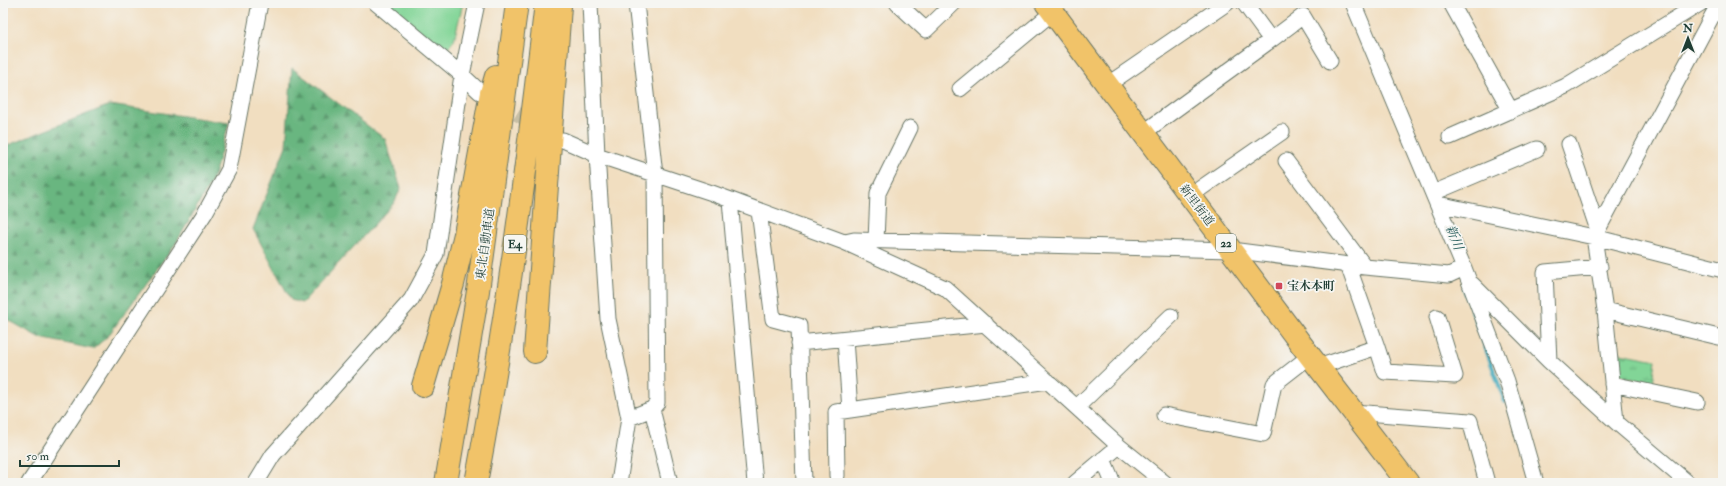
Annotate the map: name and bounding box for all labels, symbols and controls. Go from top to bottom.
north arrow [1668,18,1708,58]
text: N [1682,22,1694,35]
street label: 新里街道 [1176,182,1217,229]
street label: 東北自動車道 [473,207,498,281]
water label: 新川 [1442,222,1467,254]
road number: 22 [1216,234,1236,252]
road number: E4 [504,235,526,253]
place label: 宝木本町 [1287,279,1335,294]
marker: 宝木本町 [1274,281,1284,291]
scale bar [20,442,119,468]
text: 50 m [26,449,50,464]

